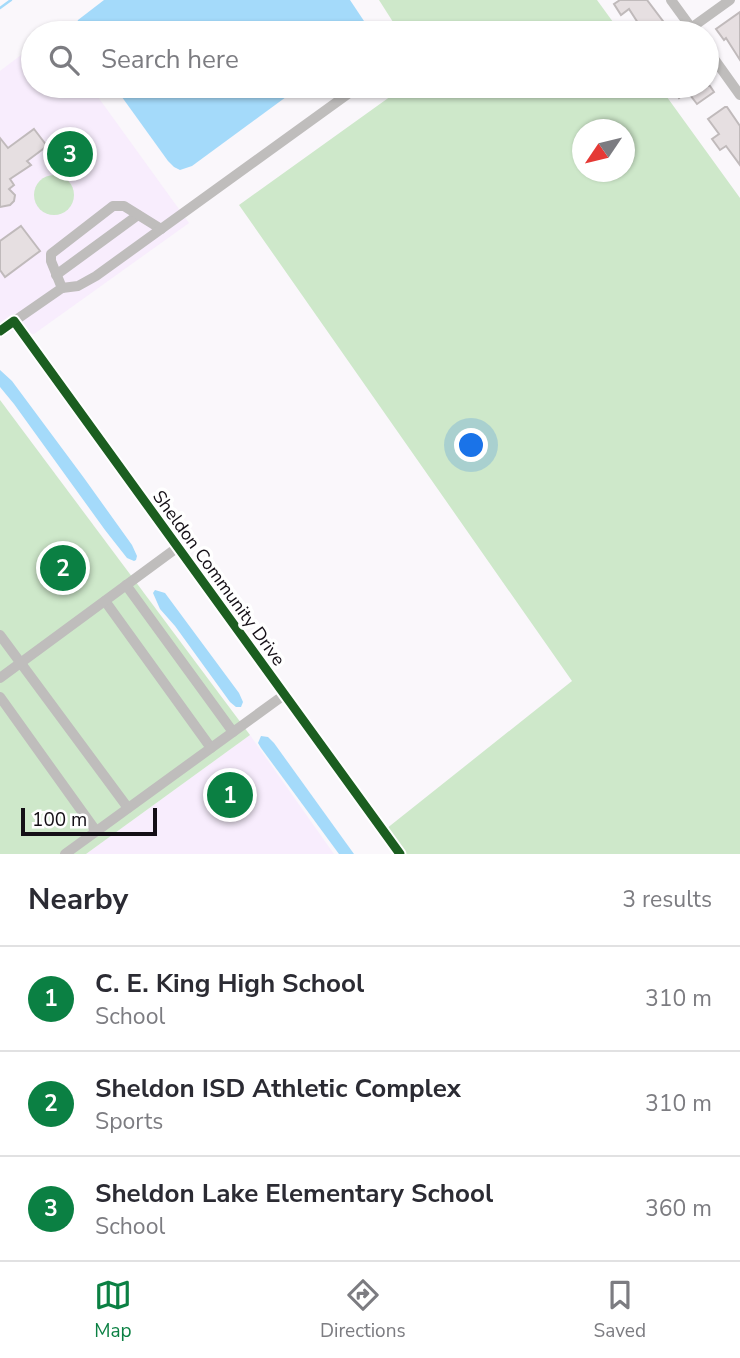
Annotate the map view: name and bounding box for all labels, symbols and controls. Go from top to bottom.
search box [21,21,719,98]
icon: search [45,41,83,79]
text: Search here [101,42,239,77]
north arrow [572,119,635,182]
pin: 3 [47,128,93,180]
your location [454,428,488,462]
street label: Sheldon Community Drive [147,485,291,671]
pin: 2 [40,542,86,594]
pin: 1 [207,769,253,821]
scale bar [21,805,158,837]
text: 100 m [32,807,87,833]
text: Nearby [28,879,128,920]
text: 3 results [622,884,712,915]
text: C. E. King High School [95,966,364,1001]
text: 1 [44,983,58,1014]
text: 310 m [645,983,712,1014]
text: School [95,1001,165,1032]
text: Sheldon ISD Athletic Complex [95,1071,461,1106]
text: 2 [44,1088,58,1119]
text: 310 m [645,1088,712,1119]
text: Sports [95,1106,163,1137]
text: Sheldon Lake Elementary School [95,1176,493,1211]
text: 3 [44,1193,58,1224]
text: 360 m [645,1193,712,1224]
text: School [95,1211,165,1242]
tab: Map [94,1276,132,1344]
tab: Directions [320,1276,406,1344]
tab: Saved [594,1276,646,1344]

